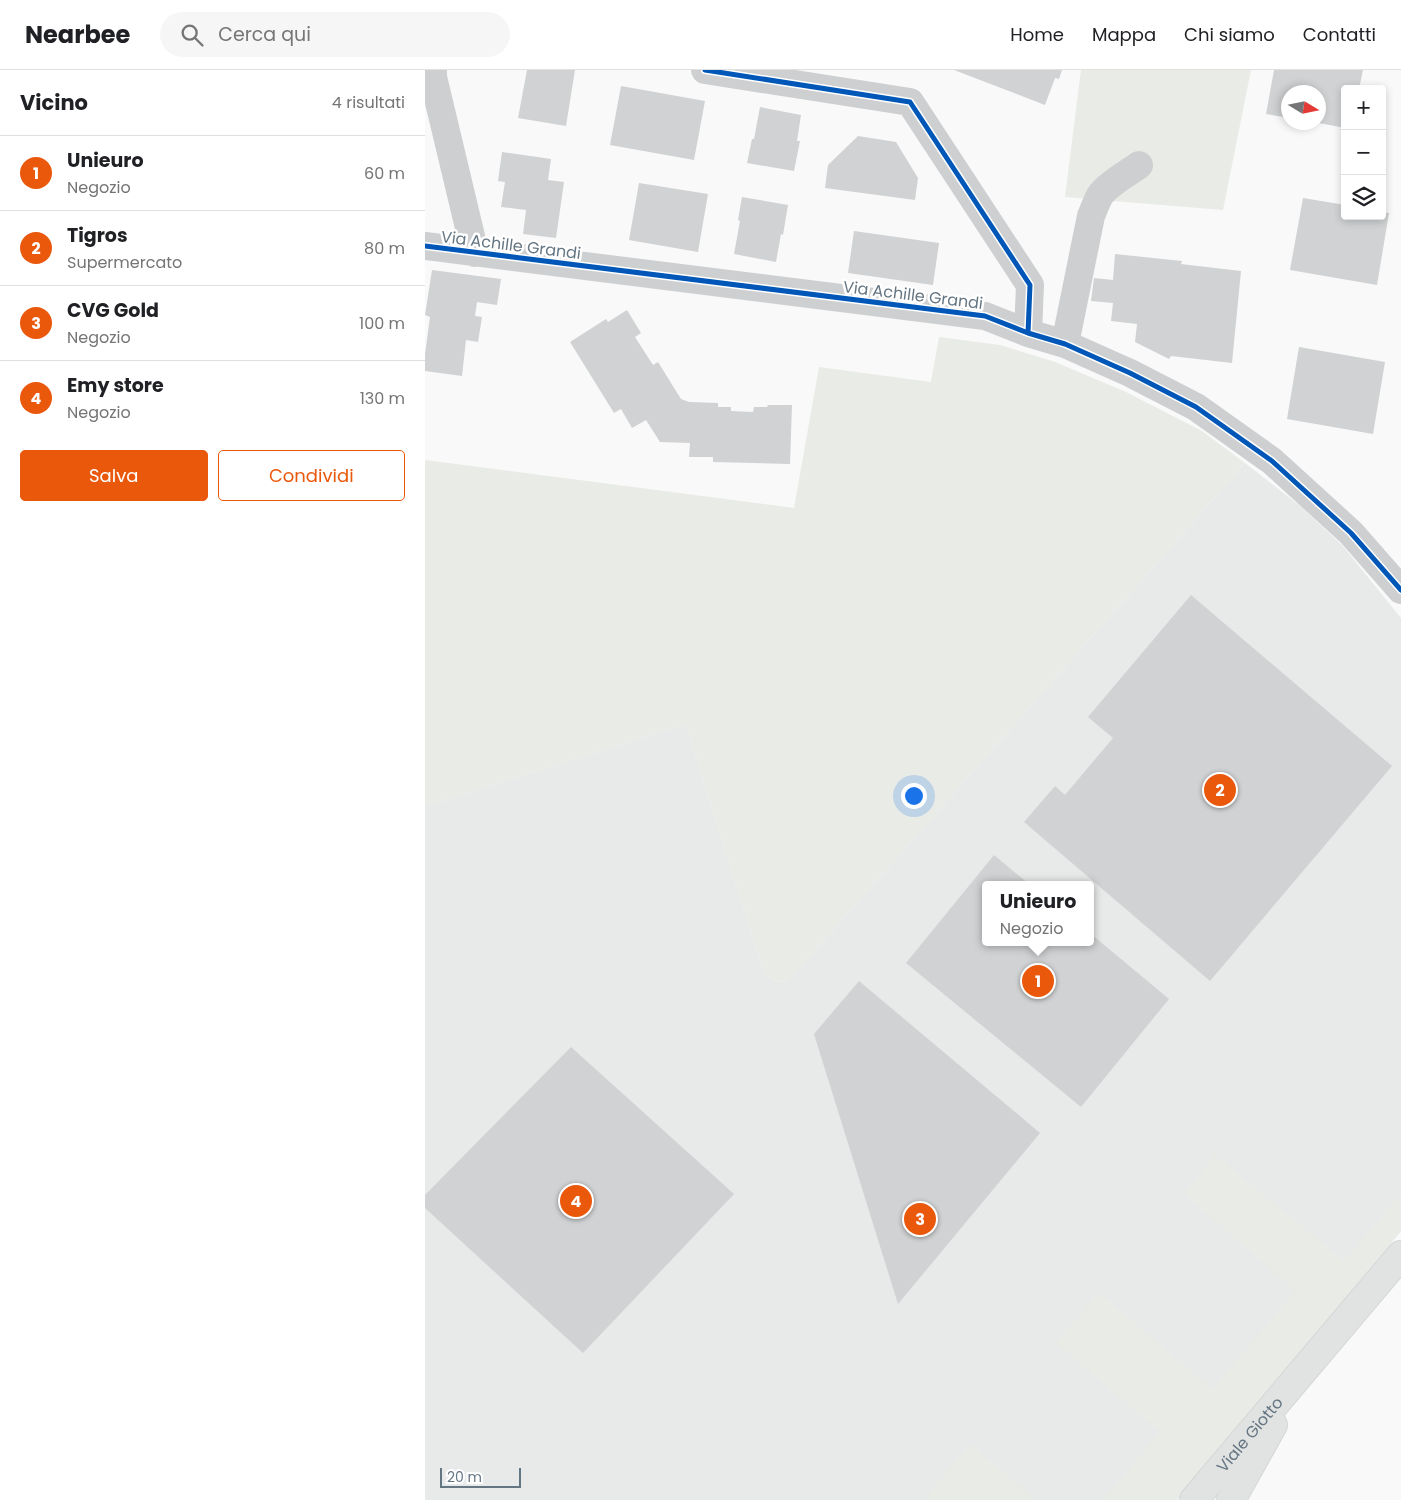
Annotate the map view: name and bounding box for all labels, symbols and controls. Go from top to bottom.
search box [160,12,510,57]
text: Nearbee [25,18,130,51]
icon: search [178,21,206,49]
text: Cerca qui [218,21,311,48]
text: Home [1010,22,1064,47]
text: Mappa [1092,22,1156,47]
text: Chi siamo [1184,22,1275,47]
text: Contatti [1303,22,1376,47]
north arrow [1281,85,1326,130]
map controls [1341,85,1386,220]
button: + [1341,85,1386,130]
text: Vicino [20,88,88,117]
text: 4 risultati [332,91,405,114]
button: − [1341,130,1386,175]
text: Unieuro [67,147,144,174]
text: 1 [33,162,39,185]
text: 60 m [364,162,405,185]
button: layers [1341,175,1386,220]
text: Negozio [67,176,131,199]
text: Tigros [67,222,128,249]
street label: Via Achille Grandi [440,225,582,265]
text: 2 [31,237,41,260]
text: 80 m [364,237,405,260]
text: Supermercato [67,251,182,274]
street label: Via Achille Grandi [842,275,984,315]
text: CVG Gold [67,297,159,324]
text: 3 [31,312,41,335]
text: 100 m [359,312,405,335]
text: Negozio [67,326,131,349]
text: Emy store [67,372,164,399]
text: 4 [31,387,41,410]
text: 130 m [360,387,405,410]
text: Negozio [67,401,131,424]
button: Salva [20,450,208,501]
button: Condividi [218,450,405,501]
pin: 2 [1204,771,1236,809]
your location [901,783,927,809]
popup [982,881,1094,946]
text: Unieuro [1000,888,1076,915]
text: Negozio [1000,917,1063,940]
pin: 1 [1022,962,1054,1000]
pin: 4 [560,1182,592,1220]
pin: 3 [904,1200,936,1238]
street label: Viale Giotto [1211,1392,1288,1477]
scale bar [440,1465,521,1488]
text: 20 m [447,1467,482,1487]

